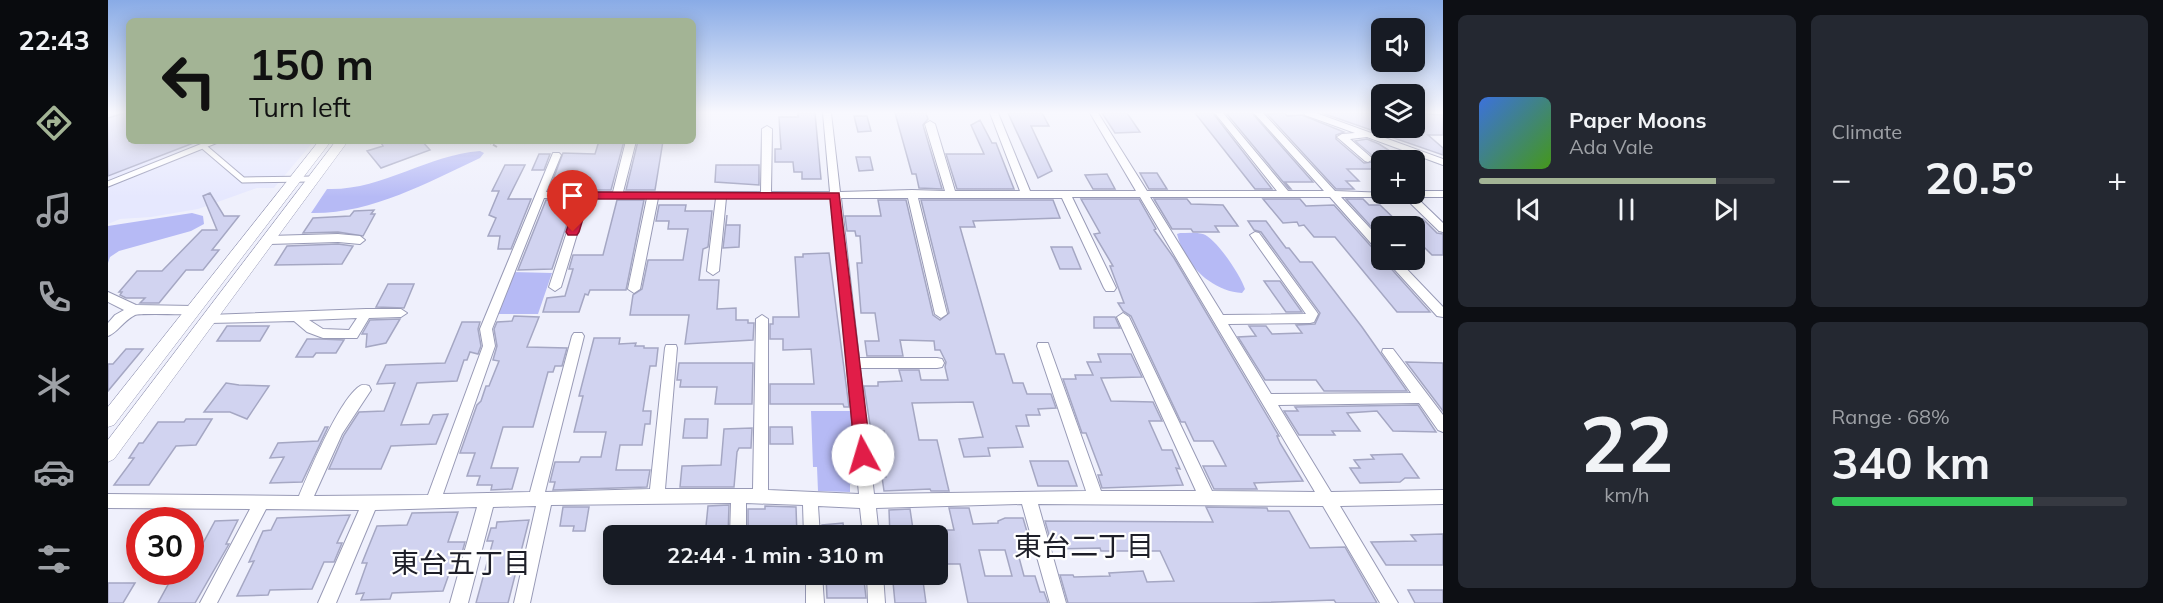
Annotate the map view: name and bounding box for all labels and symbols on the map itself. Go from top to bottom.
pin [547,170,598,232]
position arrow [831,423,895,487]
speed limit sign: 30 [126,507,204,585]
district label: 東台二丁目 [1014,528,1154,563]
district label: 東台五丁目 [391,545,531,580]

